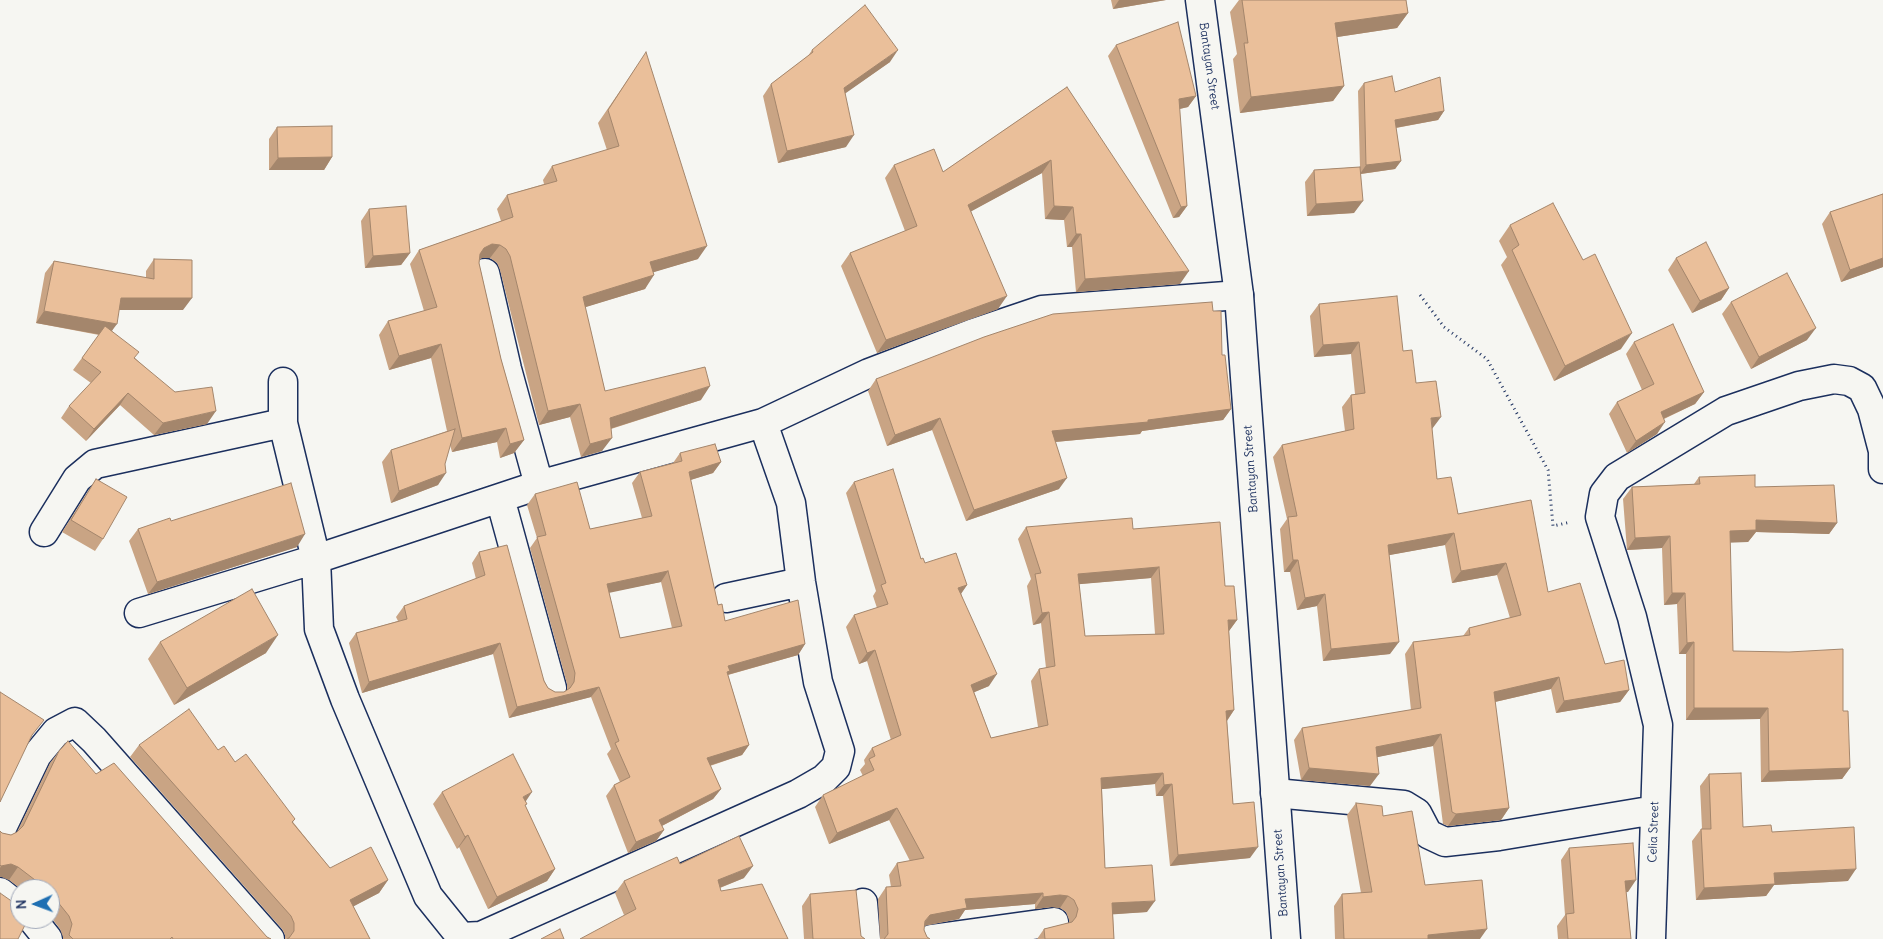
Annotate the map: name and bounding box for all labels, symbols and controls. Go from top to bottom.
street label: Bantayan Street [1196,21,1222,111]
street label: Bantayan Street [1241,425,1261,513]
street label: Celia Street [1646,801,1662,863]
street label: Bantayan Street [1271,829,1291,917]
north arrow [10,879,60,929]
text: N [12,899,30,910]

